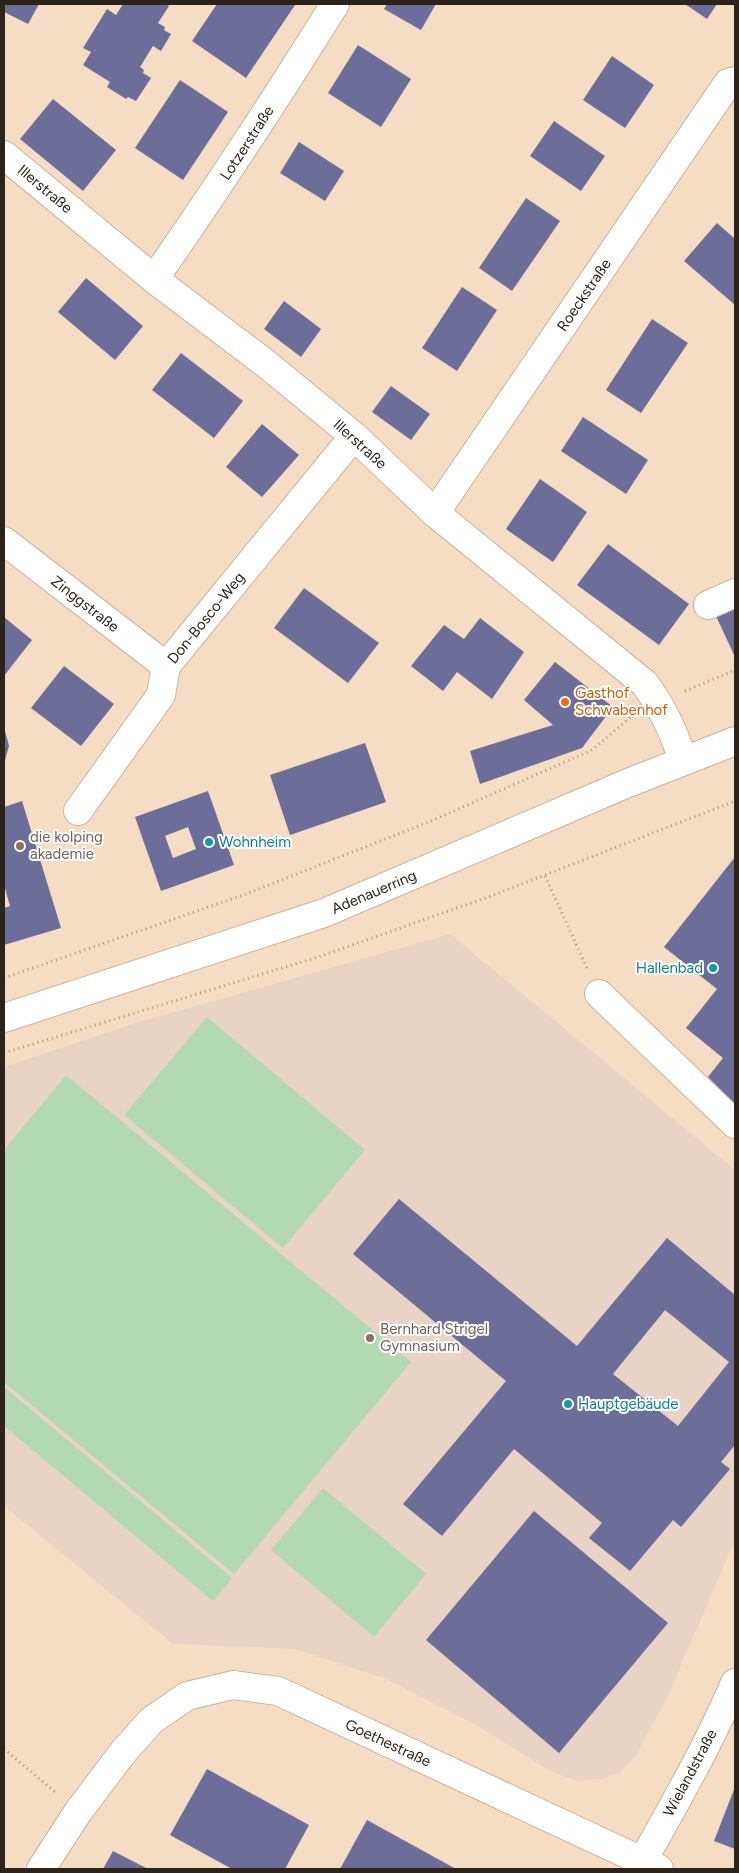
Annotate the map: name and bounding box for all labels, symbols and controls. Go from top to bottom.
street label: Lotzerstraße [216,103,278,183]
street label: Illerstraße [14,161,76,217]
street label: Roeckstraße [553,255,615,335]
street label: Illerstraße [329,415,391,473]
street label: Don-Bosco-Weg [164,569,248,667]
street label: Zinggstraße [48,572,122,636]
place label: Gasthof Schwabenhof [575,684,668,719]
marker: Gasthof Schwabenhof [559,696,571,708]
place label: die kolping akademie [30,828,103,863]
place label: Wohnheim [219,833,291,851]
marker: Wohnheim [203,836,215,848]
marker: die kolping akademie [14,840,26,852]
street label: Adenauerring [329,866,419,918]
place label: Hallenbad [636,959,703,977]
marker: Hallenbad [707,962,719,974]
place label: Bernhard Strigel Gymnasium [380,1320,488,1355]
marker: Bernhard Strigel Gymnasium [364,1332,376,1344]
place label: Hauptgebäude [578,1395,679,1413]
marker: Hauptgebäude [562,1398,574,1410]
street label: Goethestraße [342,1715,434,1771]
street label: Wielandstraße [659,1726,721,1820]

